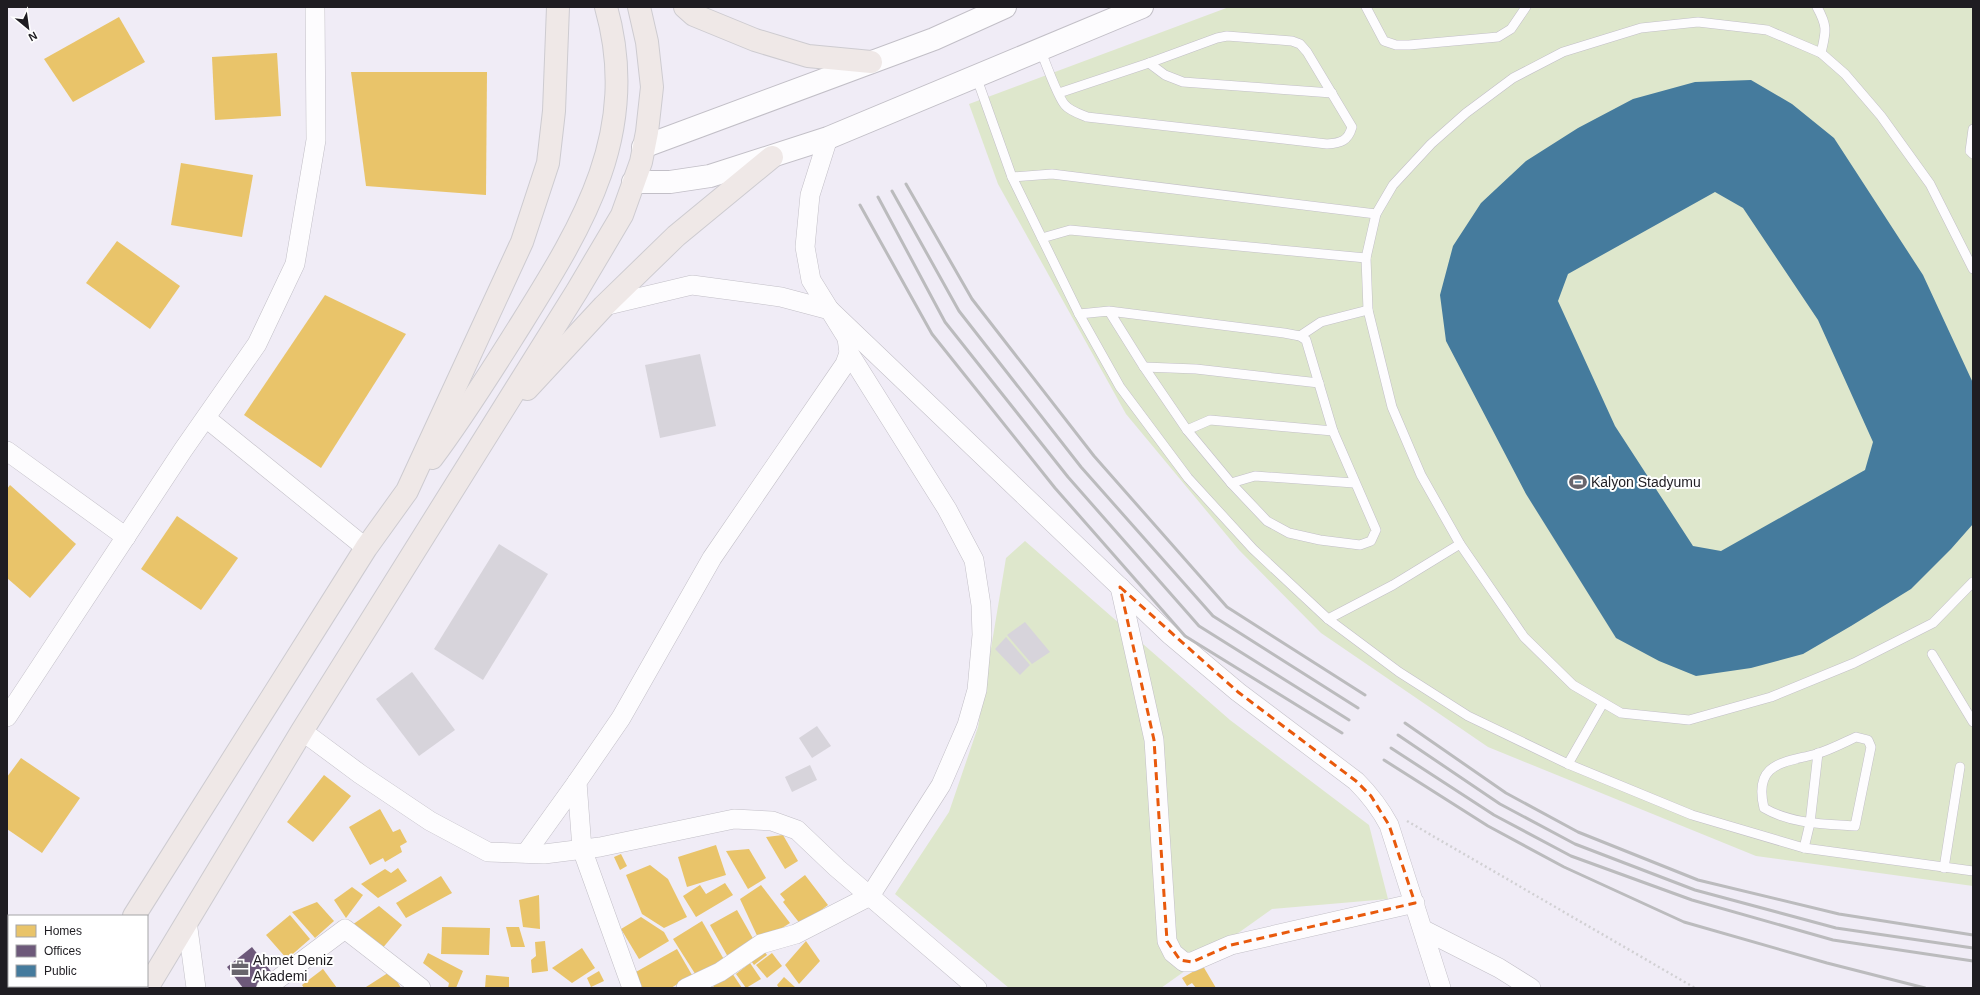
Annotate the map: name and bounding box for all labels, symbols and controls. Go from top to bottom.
north arrow [8,8,48,48]
text: N [26,30,39,44]
sports icon: Kalyon Stadyumu [1568,472,1588,492]
place label: Kalyon Stadyumu [1591,474,1701,490]
legend [8,915,148,987]
text: Homes [44,924,82,938]
text: Offices [44,944,81,958]
place label: Ahmet Deniz Akademi [253,952,333,984]
office icon: Ahmet Deniz Akademi [230,958,250,978]
text: Public [44,964,77,978]

